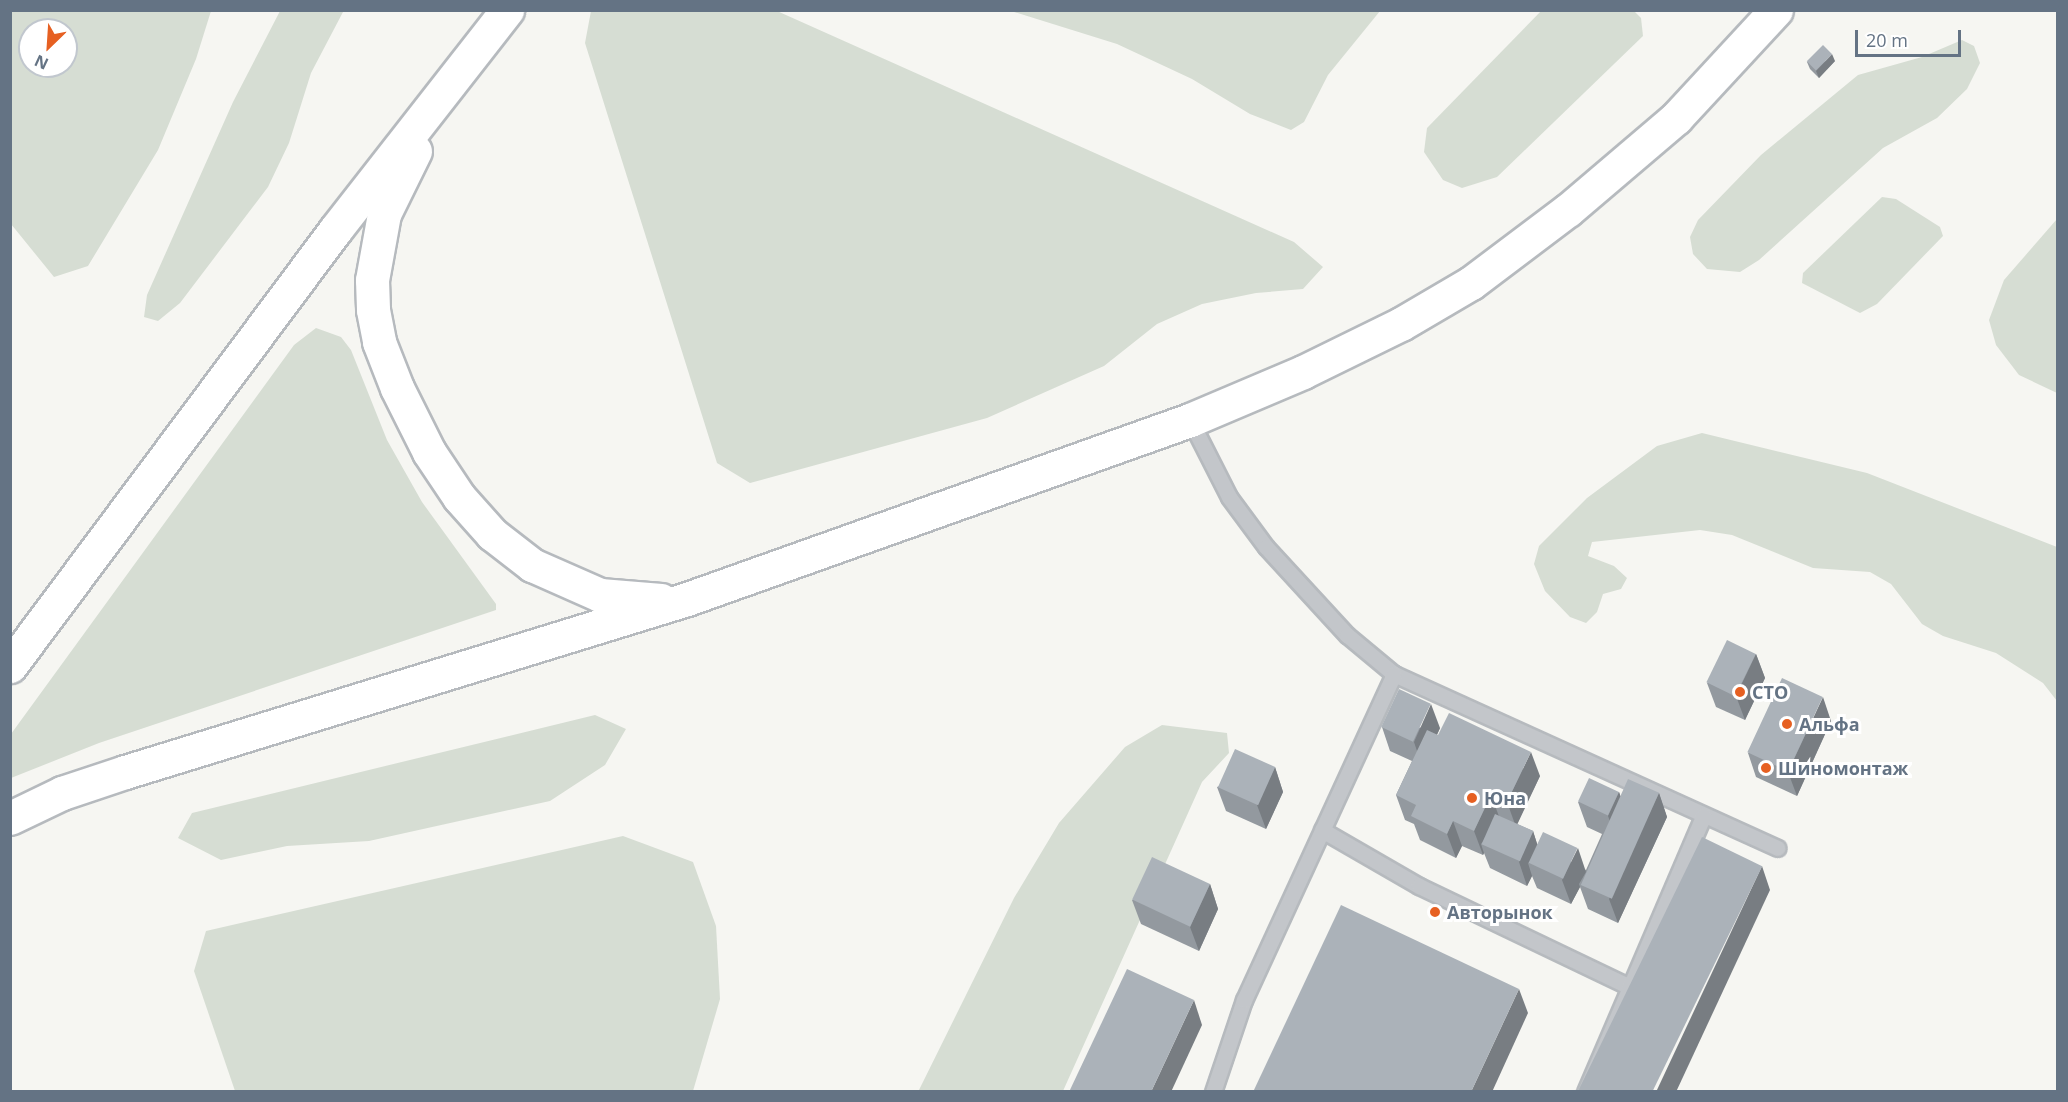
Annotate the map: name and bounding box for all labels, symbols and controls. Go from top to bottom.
north arrow [18,18,78,78]
scale bar [1858,18,1964,56]
text: 20 m [1866,28,1908,52]
text: N [31,50,52,75]
place label: СТО [1752,681,1788,703]
marker: СТО [1733,685,1747,699]
place label: Альфа [1799,713,1860,735]
marker: Альфа [1780,717,1794,731]
place label: Шиномонтаж [1778,757,1908,779]
marker: Шиномонтаж [1759,761,1773,775]
place label: Юна [1484,787,1526,809]
marker: Юна [1465,791,1479,805]
place label: Авторынок [1447,901,1553,923]
marker: Авторынок [1428,905,1442,919]

